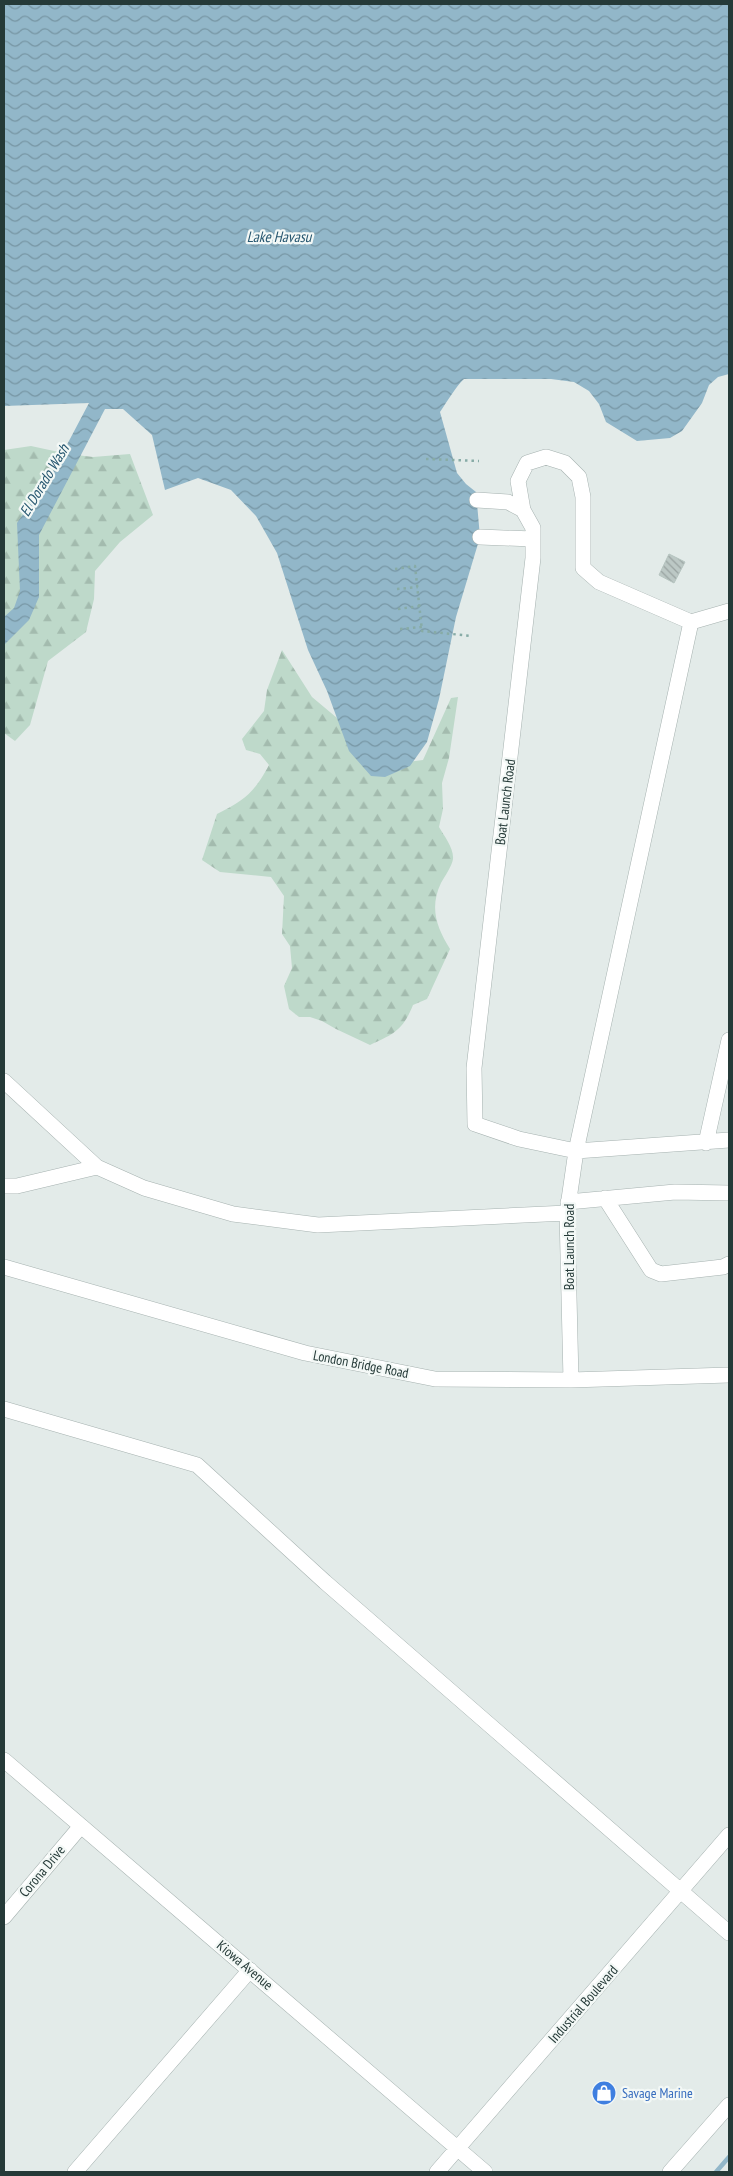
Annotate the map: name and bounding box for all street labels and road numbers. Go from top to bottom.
street label: Boat Launch Road [491,758,519,846]
street label: Boat Launch Road [560,1204,578,1290]
street label: London Bridge Road [312,1346,410,1382]
street label: Corona Drive [15,1841,69,1901]
street label: Kiowa Avenue [213,1936,277,1994]
street label: Industrial Boulevard [544,1961,622,2047]

